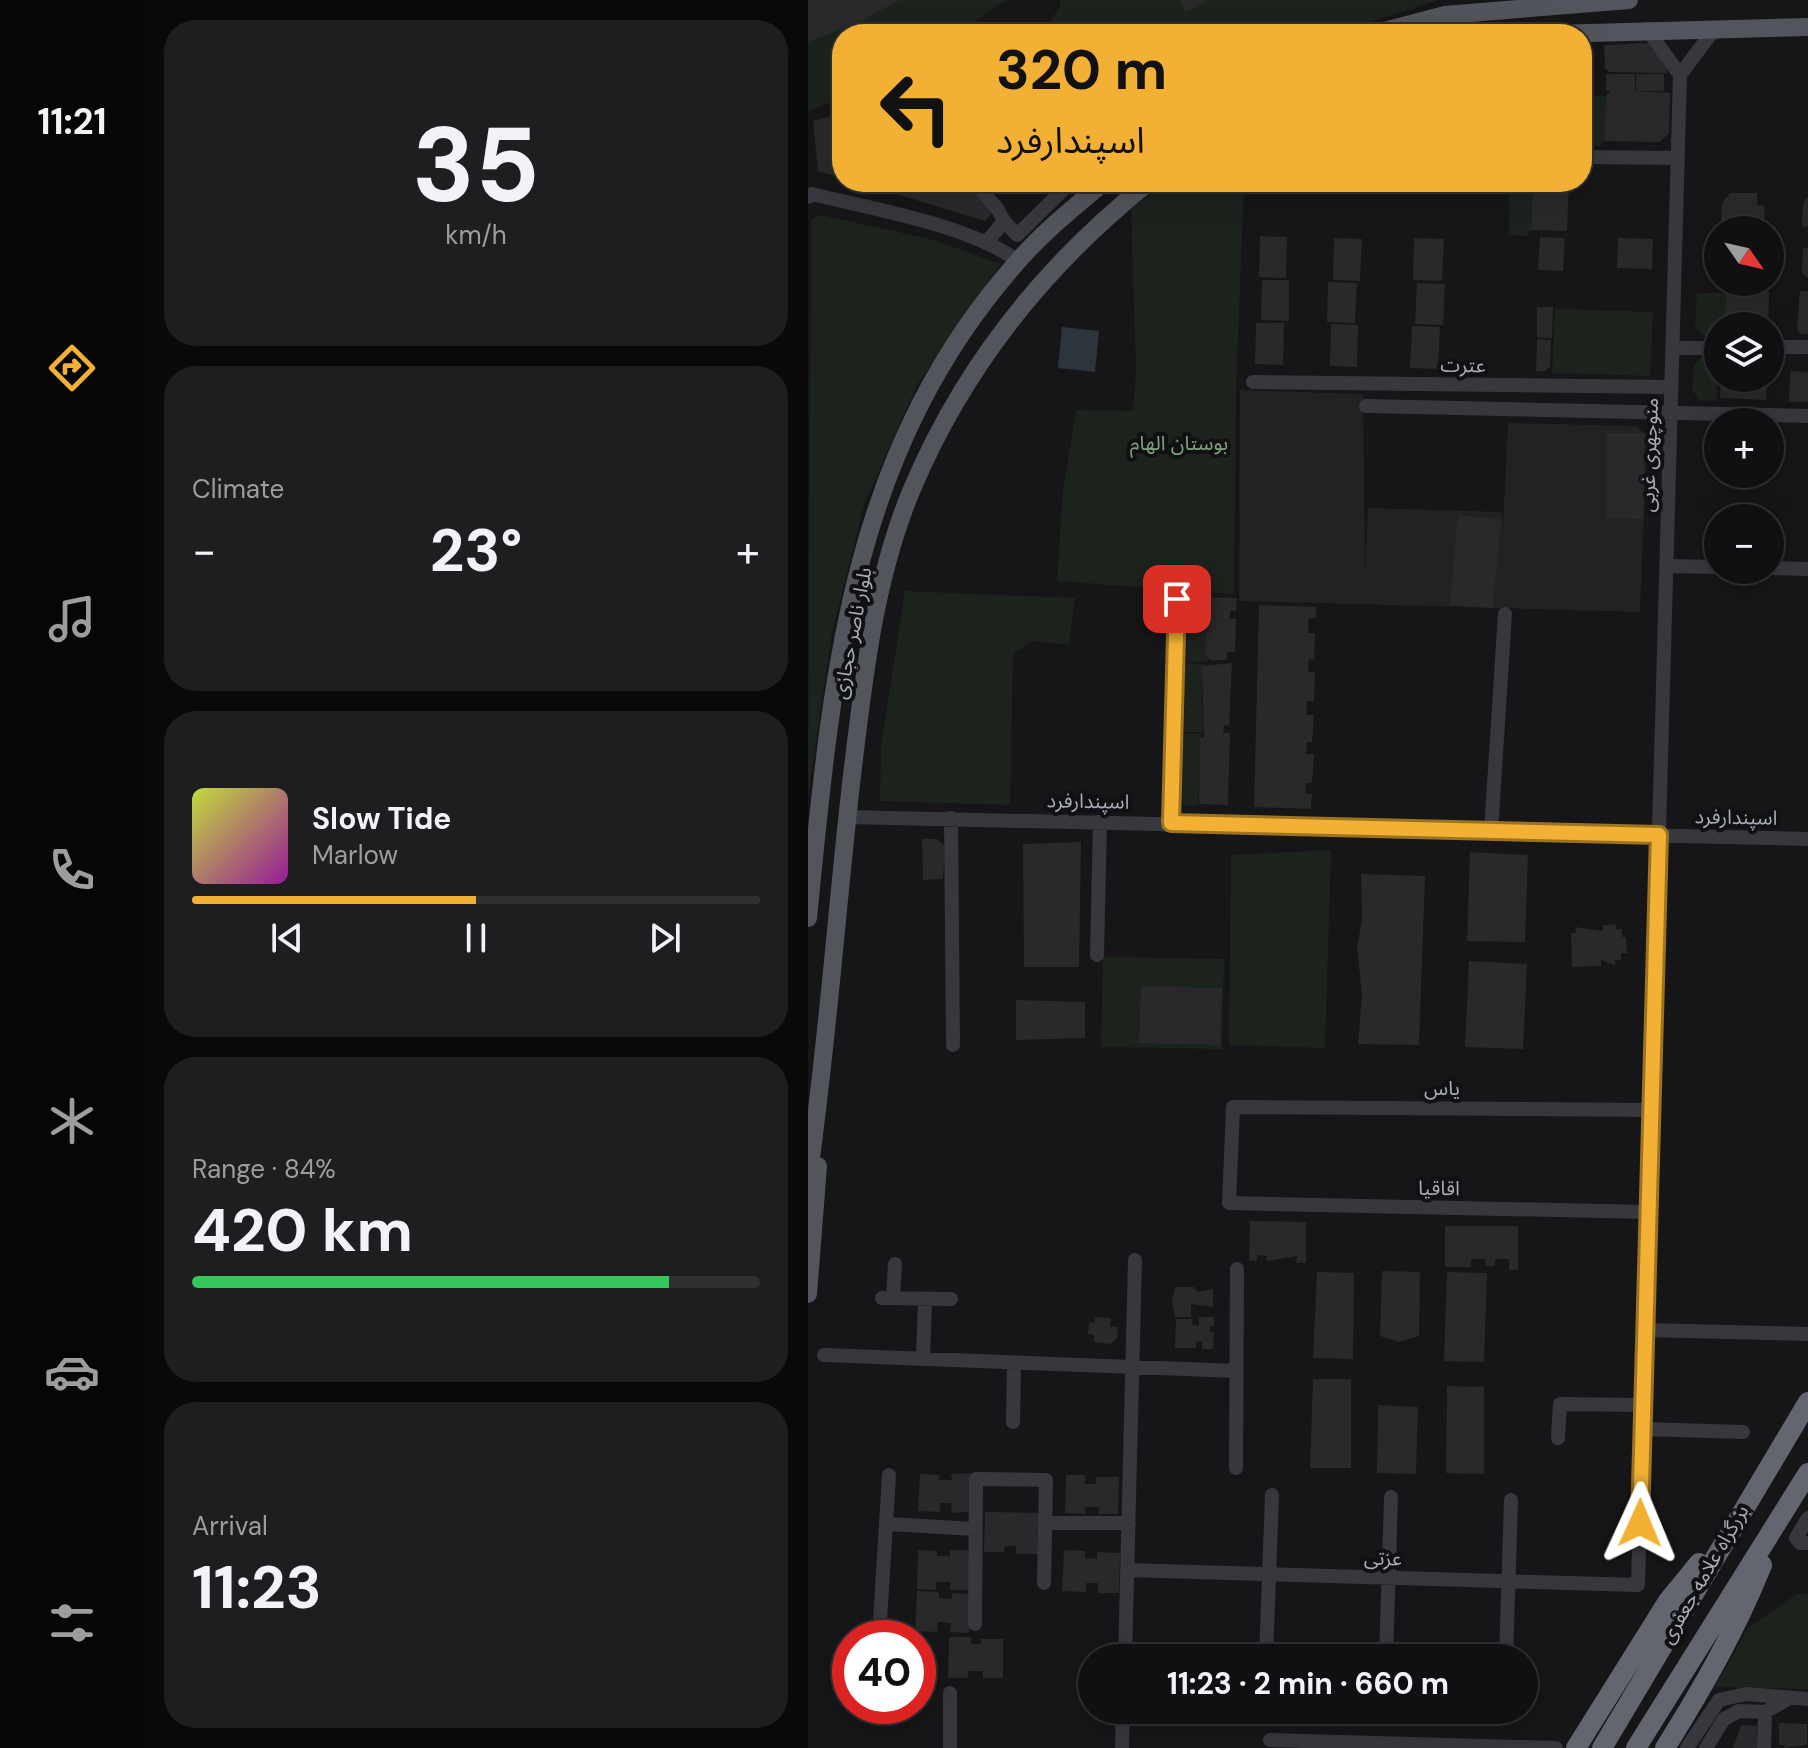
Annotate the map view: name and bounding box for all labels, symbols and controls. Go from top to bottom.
text: 320 m [996,33,1167,106]
icon: left [864,56,968,160]
text: 11:21 [37,98,107,145]
text: 35 [412,98,540,233]
text: اسپندارفرد [996,117,1145,164]
north arrow [1704,216,1784,296]
map controls [1704,216,1784,584]
text: km/h [445,218,507,252]
button: layers [1704,312,1784,392]
icon: directions [44,340,100,396]
street label: عترت [1440,352,1486,378]
street label: منوچهری غربی [1634,397,1664,513]
button: + [1704,408,1784,488]
park label: بوستان الهام [1130,430,1228,458]
text: Climate [192,472,284,506]
button: − [1704,504,1784,584]
text: 23° [430,511,522,590]
text: − [192,522,216,580]
text: + [736,522,760,580]
street label: بلوار ناصر حجازی [826,565,878,701]
pin [1143,565,1211,633]
icon: arrive [1155,577,1199,621]
icon: music [44,591,100,647]
street label: اسپندارفرد [1046,787,1130,815]
text: Slow Tide [312,799,451,838]
street label: اسپندارفرد [1694,803,1778,831]
text: Marlow [312,838,398,872]
icon: phone [44,842,100,898]
icon: previous [265,916,309,960]
icon: pause [454,916,498,960]
icon: next [643,916,687,960]
street label: یاس [1424,1075,1460,1101]
icon: climate [44,1093,100,1149]
text: Range · 84% [192,1152,336,1186]
street label: اقاقیا [1418,1175,1460,1201]
text: 420 km [192,1191,413,1270]
icon: car [44,1344,100,1400]
position arrow [1598,1481,1682,1565]
street label: بزرگراه علامه جعفری [1654,1500,1754,1648]
text: Arrival [192,1509,268,1543]
street label: عزتی [1364,1544,1402,1572]
text: 11:23 [192,1548,322,1627]
icon: filters [44,1595,100,1651]
speed limit sign: 40 [832,1620,936,1724]
text: 11:23 · 2 min · 660 m [1167,1664,1449,1703]

